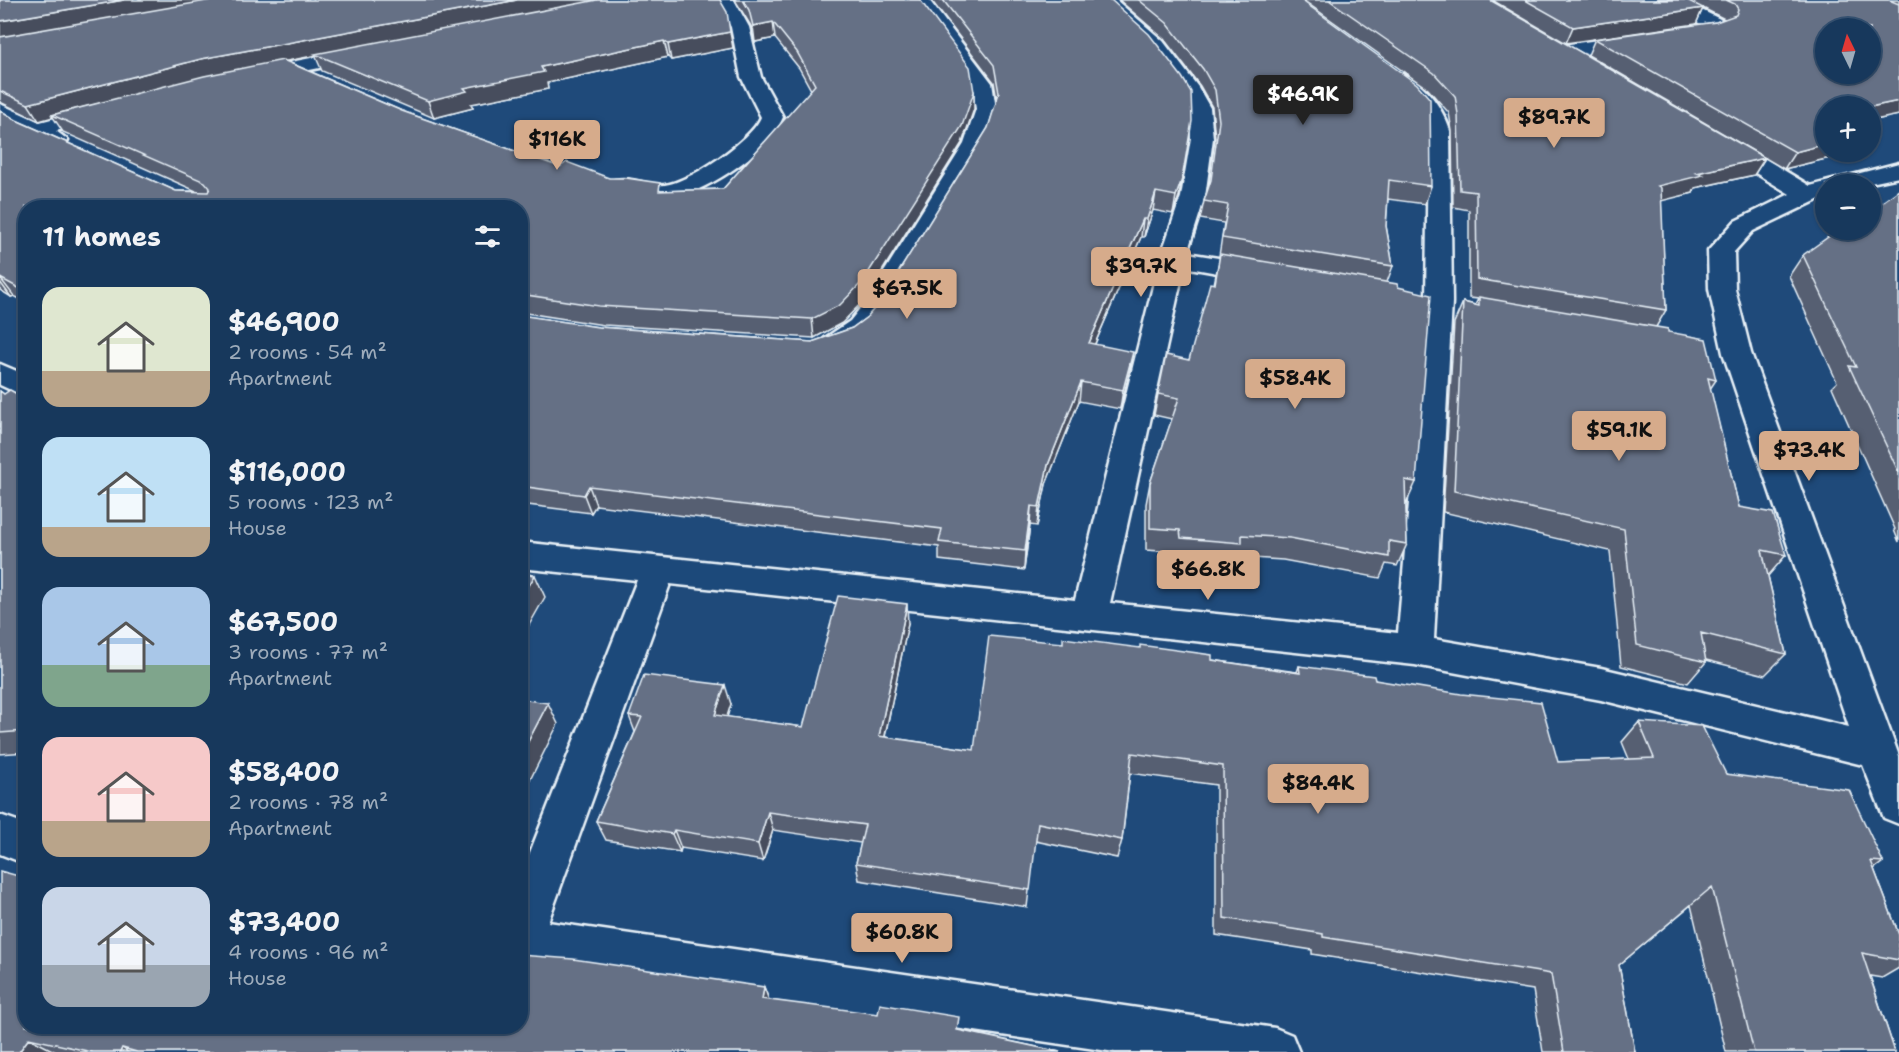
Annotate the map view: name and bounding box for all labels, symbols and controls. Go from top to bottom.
north arrow [1815,18,1881,84]
map controls [1815,18,1881,240]
pin: $46.9K [1254,75,1352,126]
text: $46.9K [1267,81,1339,107]
button: + [1815,96,1881,162]
pin: $89.7K [1505,98,1603,149]
text: $89.7K [1518,104,1590,130]
pin: $116K [515,120,599,171]
text: $116K [528,126,586,152]
button: − [1815,174,1881,240]
text: 11 homes [42,219,161,254]
icon: filters [471,220,504,253]
pin: $39.7K [1092,247,1190,298]
text: $39.7K [1105,253,1177,279]
pin: $67.5K [858,269,956,320]
text: $67.5K [872,275,942,301]
text: $46,900 [228,304,340,339]
icon: home [90,311,162,383]
text: 2 rooms · 54 m² [228,339,387,365]
pin: $58.4K [1246,359,1344,410]
text: Apartment [228,365,332,391]
text: $58.4K [1259,365,1331,391]
pin: $59.1K [1570,411,1668,462]
text: $59.1K [1586,417,1652,443]
pin: $73.4K [1760,431,1858,482]
text: $73.4K [1773,437,1845,463]
text: $116,000 [228,454,346,489]
icon: home [90,461,162,533]
text: 5 rooms · 123 m² [228,489,394,515]
text: House [228,515,287,541]
pin: $66.8K [1159,550,1257,601]
text: $66.8K [1171,556,1245,582]
text: $67,500 [228,604,338,639]
icon: home [90,611,162,683]
text: 3 rooms · 77 m² [228,639,388,665]
text: Apartment [228,665,332,691]
text: $58,400 [228,754,340,789]
icon: home [90,761,162,833]
pin: $84.4K [1269,764,1367,815]
text: $84.4K [1282,770,1354,796]
text: 2 rooms · 78 m² [228,789,388,815]
text: Apartment [228,815,332,841]
text: $73,400 [228,904,340,939]
icon: home [90,911,162,983]
pin: $60.8K [853,913,951,964]
text: $60.8K [865,919,939,945]
text: 4 rooms · 96 m² [228,939,389,965]
text: House [228,965,287,991]

